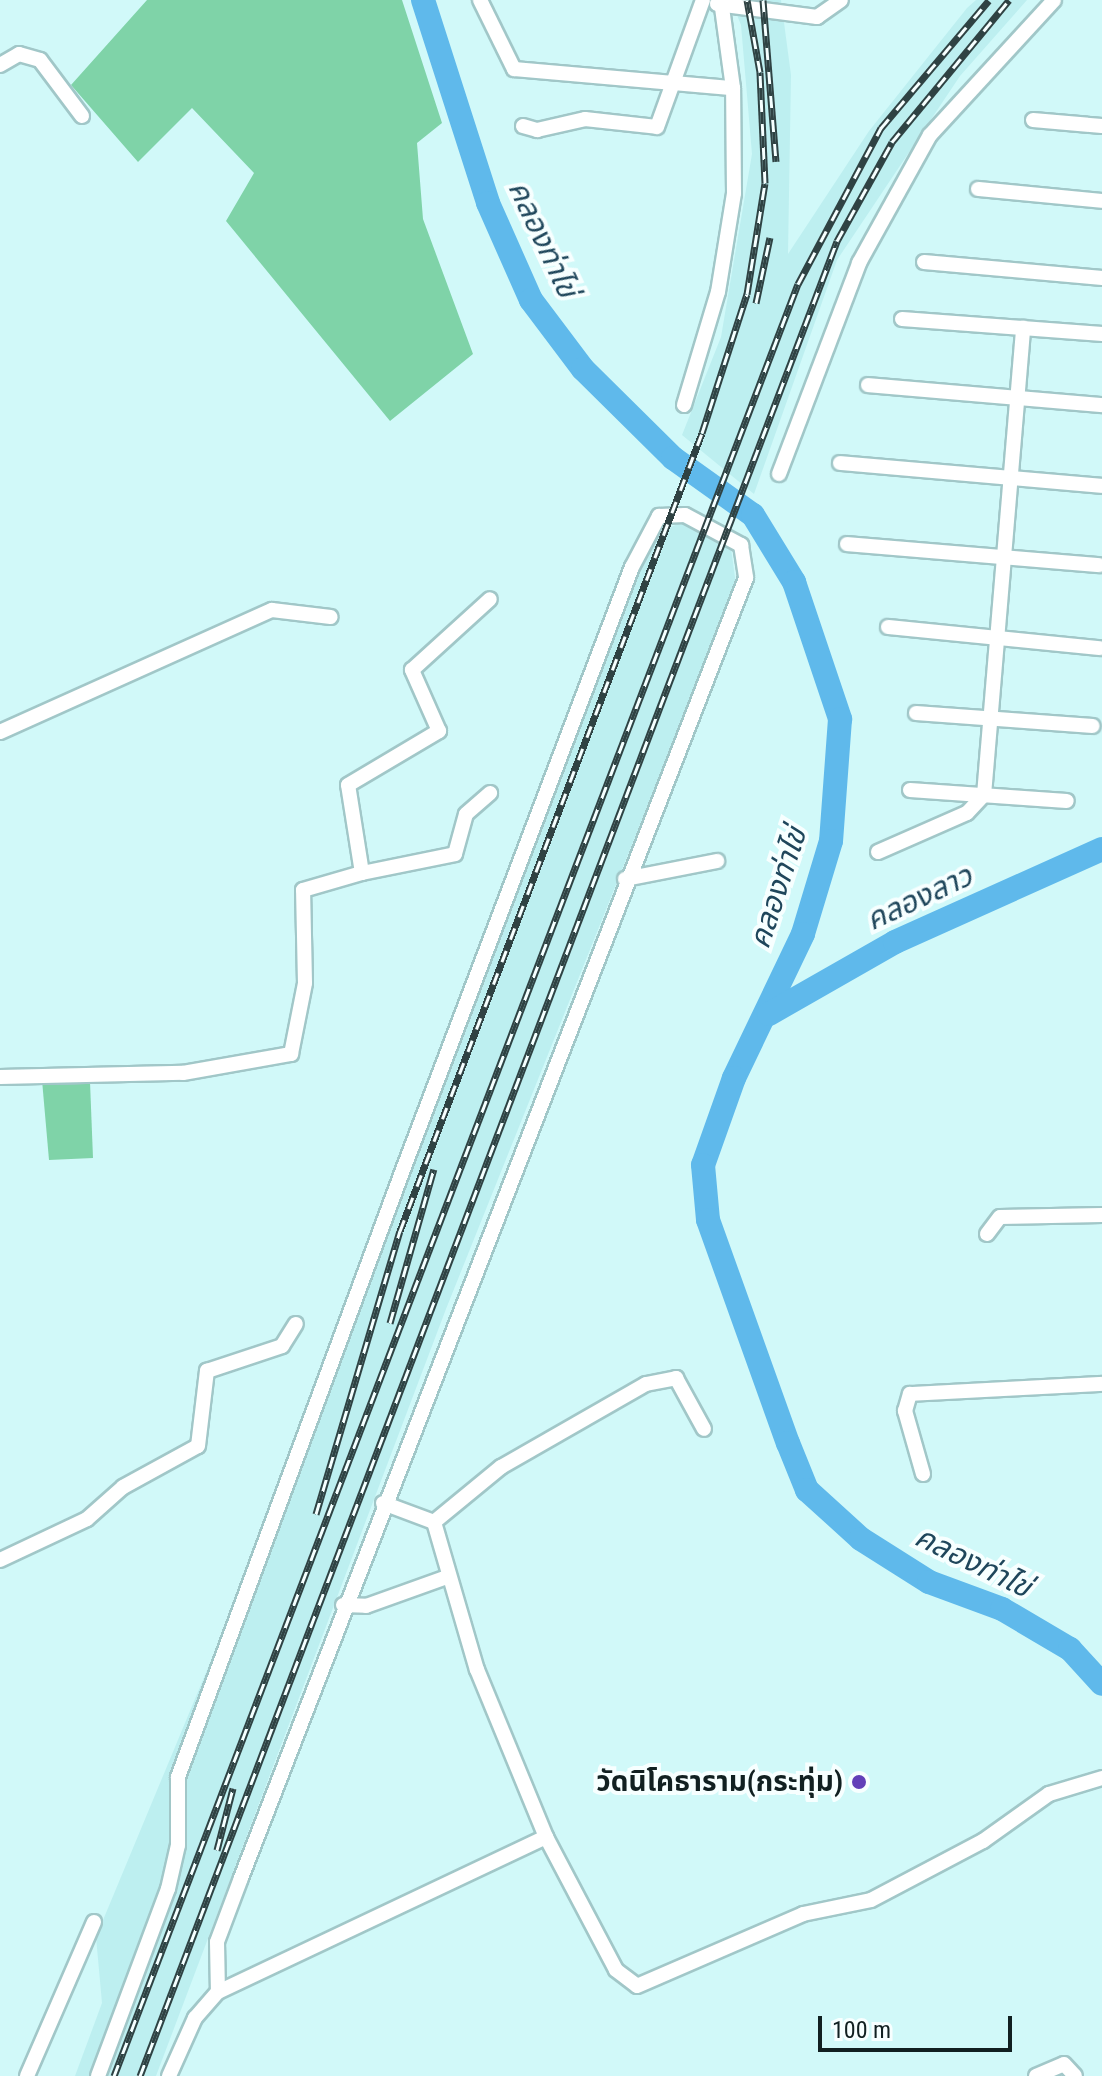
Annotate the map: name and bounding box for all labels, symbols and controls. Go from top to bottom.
water label: คลองท่าไข่ [500,175,586,303]
water label: คลองท่าไข่ [742,823,814,953]
water label: คลองลาว [860,858,978,938]
water label: คลองท่าไข่ [909,1519,1037,1605]
place label: วัดนิโคธาราม(กระทุ่ม) [596,1765,843,1799]
marker: วัดนิโคธาราม(กระทุ่ม) [850,1773,868,1791]
scale bar [822,2000,1016,2050]
text: 100 m [832,2016,891,2044]

